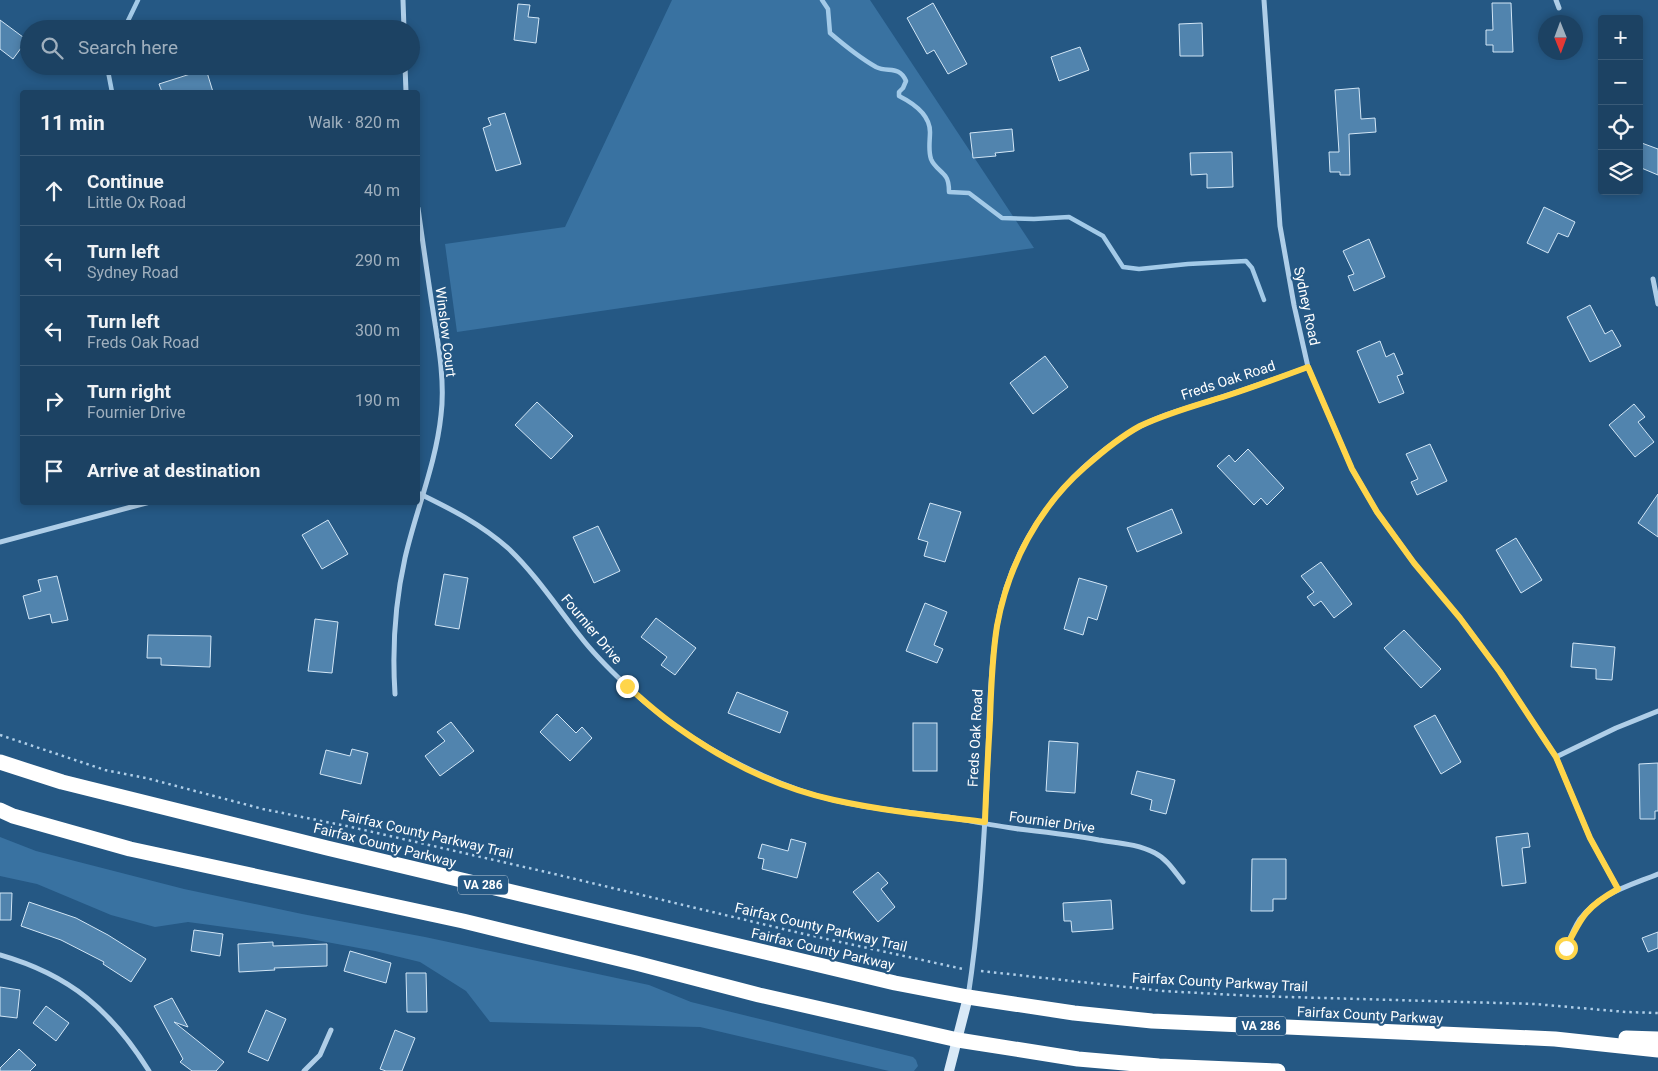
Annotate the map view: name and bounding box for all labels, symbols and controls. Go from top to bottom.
north arrow [1538,15,1583,60]
map controls [1598,15,1643,195]
button: + [1598,15,1643,60]
search box [20,20,420,75]
icon: search [38,34,66,62]
text: Search here [78,36,178,59]
button: − [1598,60,1643,105]
button: locate [1598,105,1643,150]
text: 11 min [40,111,105,135]
text: Walk · 820 m [308,113,400,132]
button: layers [1598,150,1643,195]
text: Continue [87,170,164,193]
icon: ahead [40,177,68,205]
text: 40 m [364,181,400,200]
text: Little Ox Road [87,193,186,212]
text: Turn left [87,240,160,263]
icon: left [40,247,68,275]
text: 290 m [355,251,400,270]
text: Sydney Road [87,263,178,282]
street label: Sydney Road [1291,265,1323,347]
street label: Winslow Court [433,286,460,378]
text: Turn left [87,310,160,333]
icon: left [40,317,68,345]
text: 300 m [355,321,400,340]
text: Freds Oak Road [87,333,199,352]
street label: Freds Oak Road [1179,357,1277,403]
text: Turn right [87,380,171,403]
icon: right [40,387,68,415]
text: 190 m [355,391,400,410]
text: Fournier Drive [87,403,186,422]
icon: arrive [40,457,68,485]
text: Arrive at destination [87,459,260,482]
street label: Fournier Drive [558,591,626,667]
route end [616,675,639,698]
street label: Freds Oak Road [964,689,986,787]
street label: Fairfax County Parkway Trail [339,806,515,862]
street label: Fournier Drive [1008,808,1096,836]
street label: Fairfax County Parkway [312,819,458,871]
road number: VA 286 [458,876,508,894]
street label: Fairfax County Parkway Trail [733,899,909,955]
street label: Fairfax County Parkway [750,924,896,974]
route start [1555,937,1578,960]
street label: Fairfax County Parkway Trail [1132,969,1308,995]
street label: Fairfax County Parkway [1296,1003,1444,1027]
road number: VA 286 [1236,1016,1286,1036]

